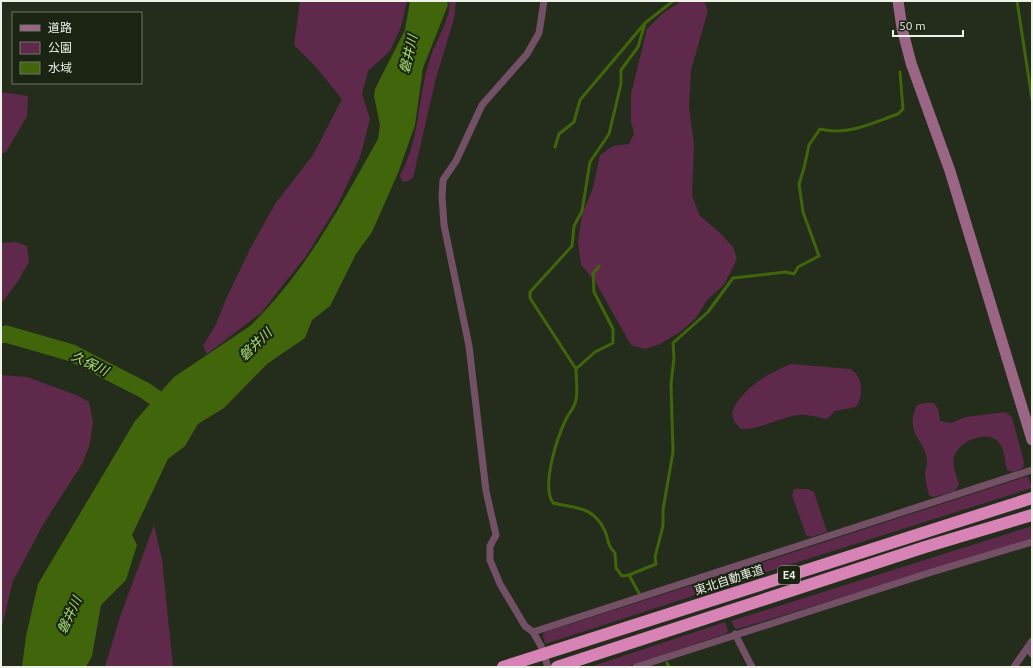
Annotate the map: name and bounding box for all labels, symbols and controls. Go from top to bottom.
legend [12,12,142,84]
scale bar [893,12,963,38]
text: 50 m [899,19,926,32]
text: 道路 [48,21,72,34]
water label: 磐井川 [397,31,420,75]
text: 公園 [48,41,72,54]
text: 水域 [48,61,72,74]
water label: 磐井川 [236,324,275,363]
water label: 久保川 [69,348,112,379]
street label: 東北自動車道 [693,562,765,597]
road number: E4 [778,566,800,584]
water label: 磐井川 [54,593,84,636]

